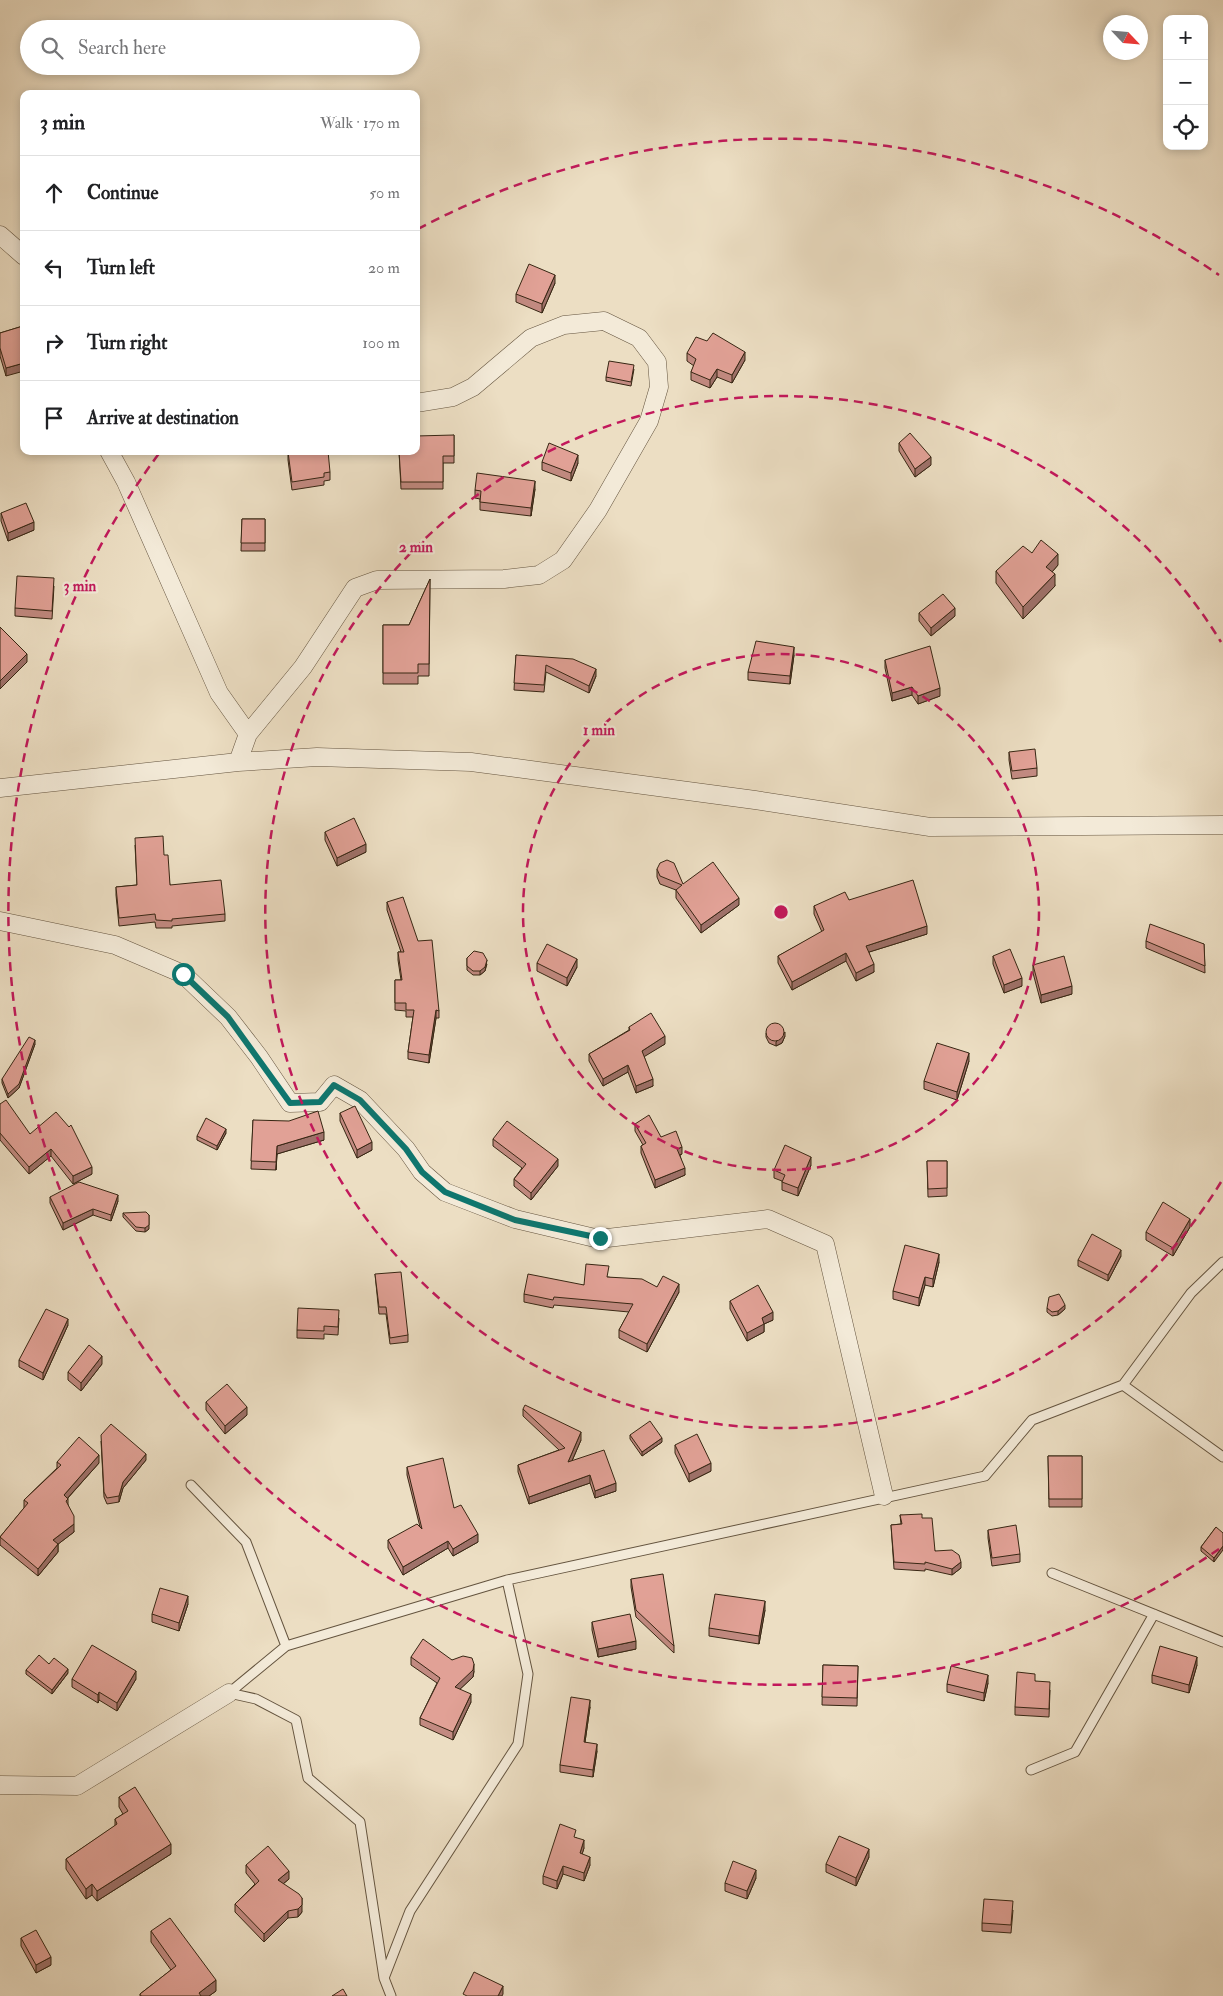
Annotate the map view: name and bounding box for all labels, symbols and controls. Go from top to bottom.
north arrow [1103,15,1148,60]
map controls [1163,15,1208,150]
button: + [1163,15,1208,60]
search box [20,20,420,75]
icon: search [38,34,66,62]
text: Search here [78,36,166,60]
button: − [1163,60,1208,105]
button: locate [1163,105,1208,150]
text: 3 min [40,109,85,136]
text: Walk · 170 m [320,113,400,133]
icon: ahead [40,179,68,207]
text: Continue [87,181,158,205]
text: 50 m [369,183,400,203]
icon: left [40,254,68,282]
text: Turn left [87,256,155,280]
text: 20 m [368,258,400,278]
icon: right [40,329,68,357]
text: Turn right [87,331,167,355]
text: 100 m [362,333,400,353]
icon: arrive [40,404,68,432]
text: Arrive at destination [87,406,239,430]
text: 2 min [399,538,433,557]
text: 3 min [64,577,96,596]
text: 1 min [583,721,615,740]
centre of rings [772,903,790,921]
route start [172,963,195,986]
route end [589,1227,612,1250]

